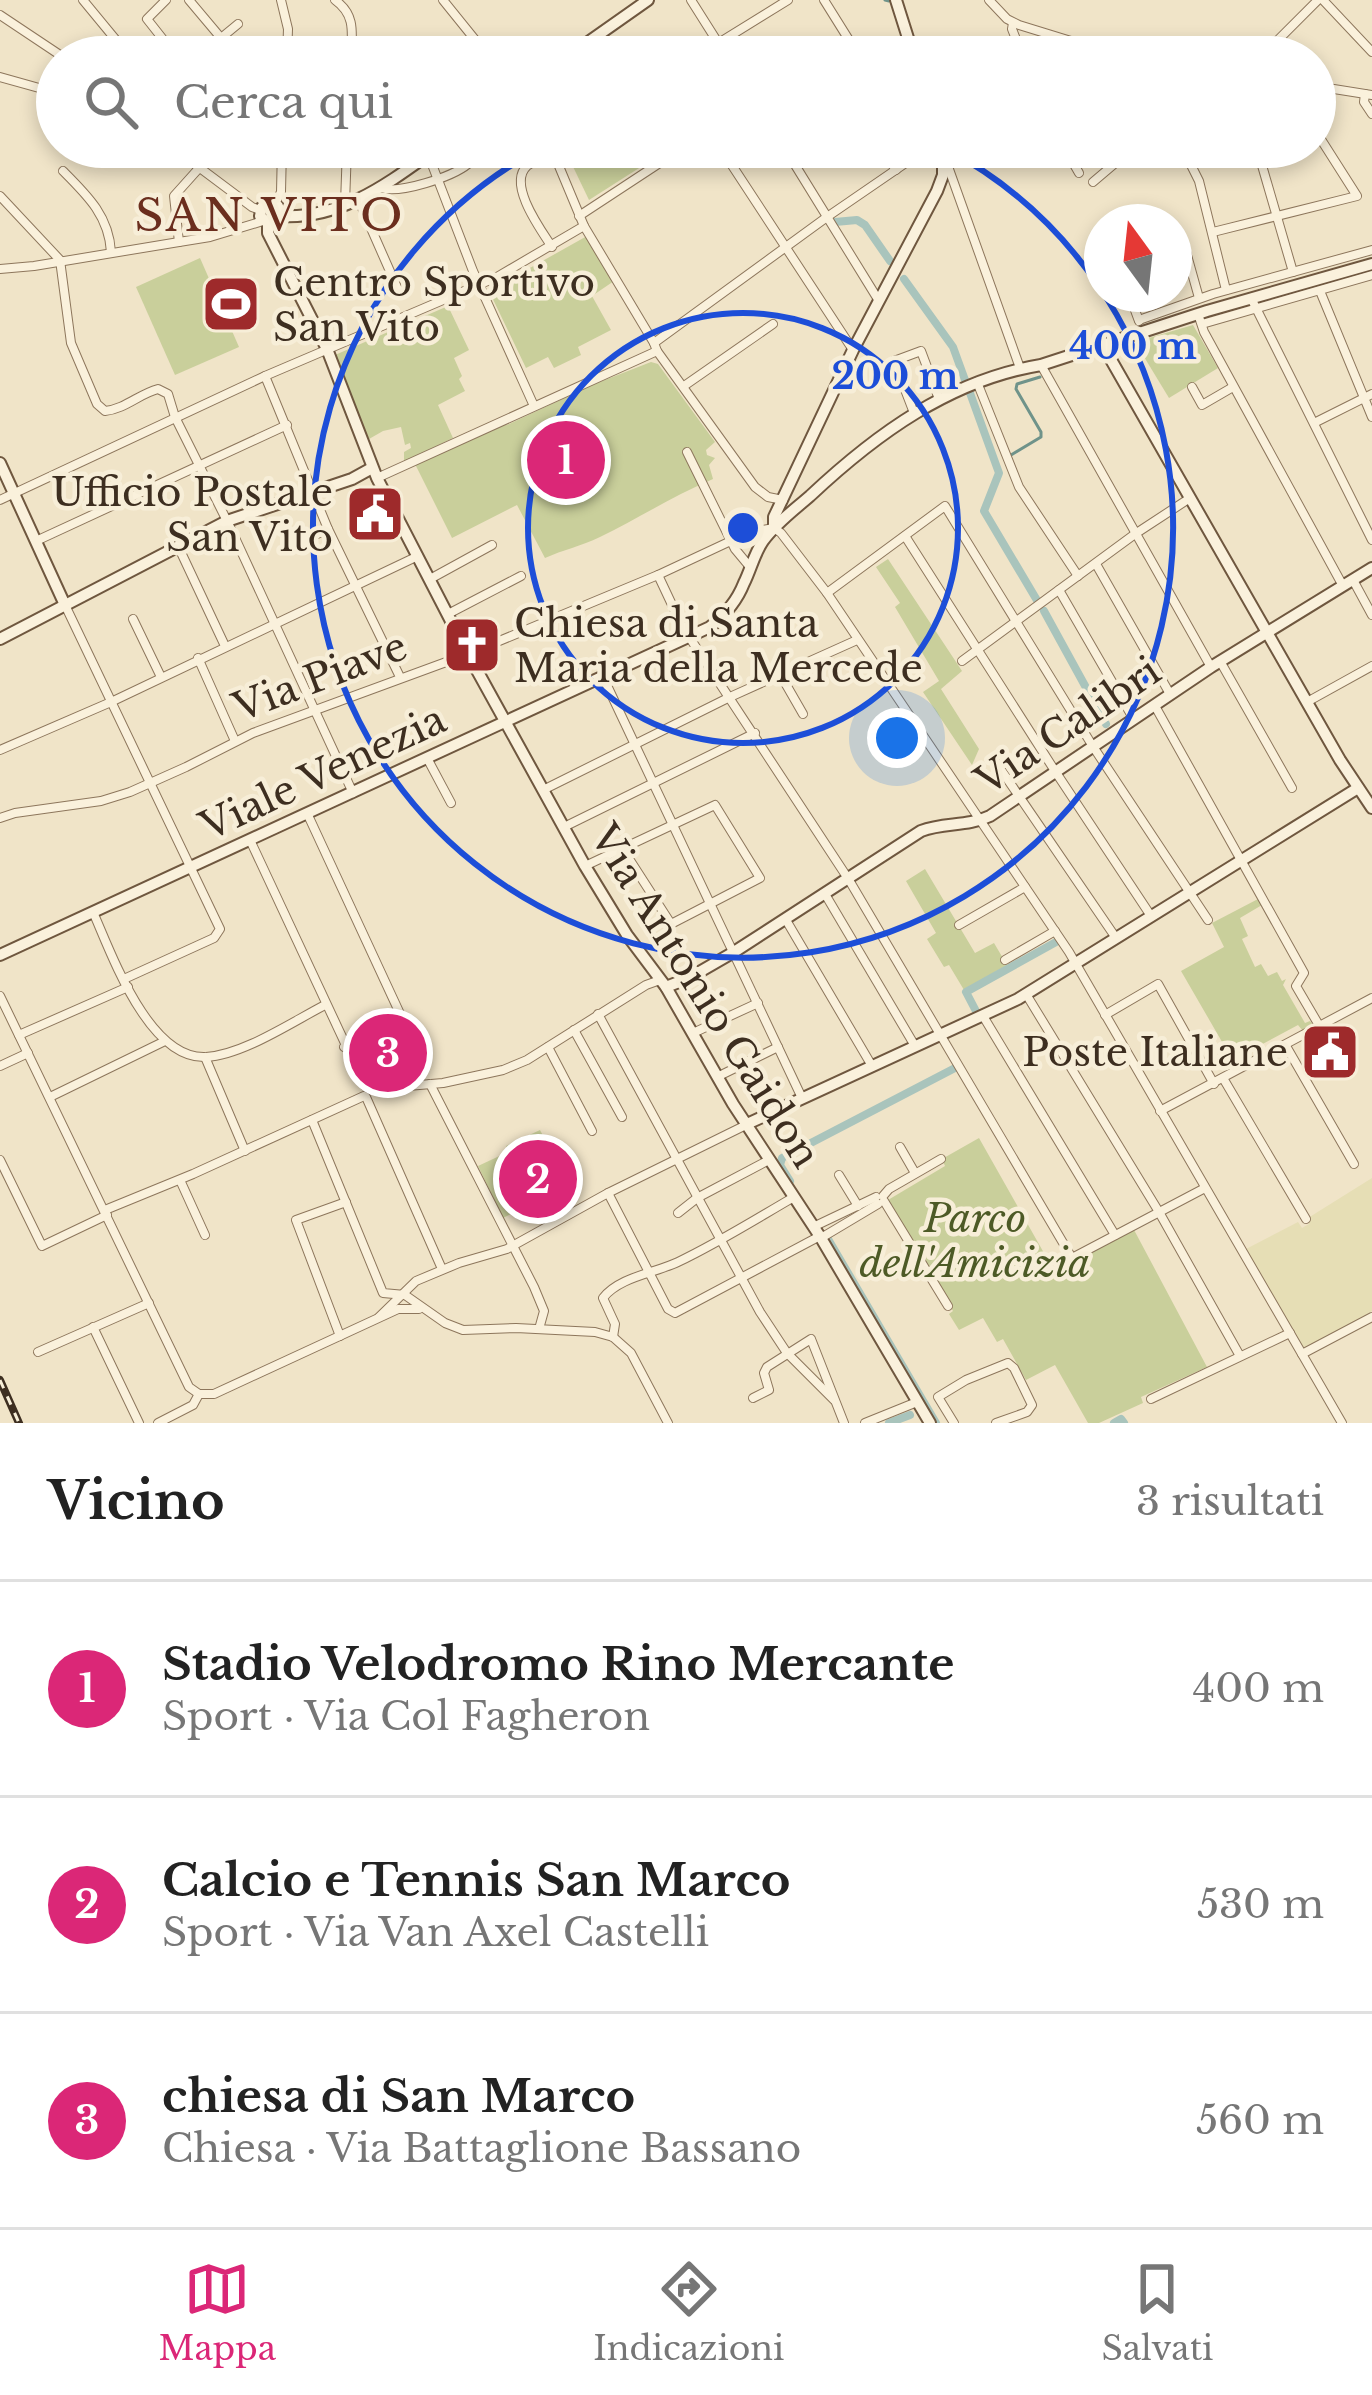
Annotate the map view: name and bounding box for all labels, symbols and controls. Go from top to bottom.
search box [36,36,1336,168]
icon: search [78,69,144,135]
text: Cerca qui [174,74,393,130]
district label: SAN VITO [134,187,406,243]
north arrow [1084,204,1192,312]
place label: Centro Sportivo San Vito [273,258,595,352]
sports icon: Centro Sportivo San Vito [200,273,262,335]
text: 400 m [1069,324,1197,369]
text: 200 m [831,354,959,399]
pin: 1 [527,415,605,505]
place label: Ufficio Postale San Vito [51,468,333,562]
public building icon: Ufficio Postale San Vito [344,483,406,545]
centre of rings [722,507,764,549]
place label: Chiesa di Santa Maria della Mercede [514,599,923,693]
church icon: Chiesa di Santa Maria della Mercede [441,614,503,676]
street label: Via Piave [225,621,414,733]
street label: Via Calibri [966,646,1170,806]
street label: Viale Venezia [192,695,454,852]
your location [867,708,927,768]
street label: Via Antonio Gaidon [579,814,831,1177]
pin: 3 [349,1008,427,1098]
public building icon: Poste Italiane [1299,1021,1361,1083]
place label: Poste Italiane [1022,1028,1288,1077]
pin: 2 [499,1134,577,1224]
park label: Parco dell'Amicizia [859,1194,1091,1288]
text: Vicino [48,1470,225,1533]
text: 3 risultati [1136,1477,1324,1526]
text: Stadio Velodromo Rino Mercante [162,1636,955,1692]
text: 1 [78,1664,96,1713]
text: 400 m [1192,1664,1324,1713]
text: Sport · Via Col Fagheron [162,1692,650,1741]
text: Calcio e Tennis San Marco [162,1852,791,1908]
text: 2 [74,1880,100,1929]
text: 530 m [1197,1880,1324,1929]
text: Sport · Via Van Axel Castelli [162,1908,709,1957]
text: chiesa di San Marco [162,2068,635,2124]
text: 3 [75,2096,99,2145]
text: 560 m [1196,2096,1324,2145]
text: Chiesa · Via Battaglione Bassano [162,2124,801,2173]
tab: Mappa [159,2256,276,2369]
tab: Indicazioni [593,2256,784,2369]
tab: Salvati [1101,2256,1213,2369]

